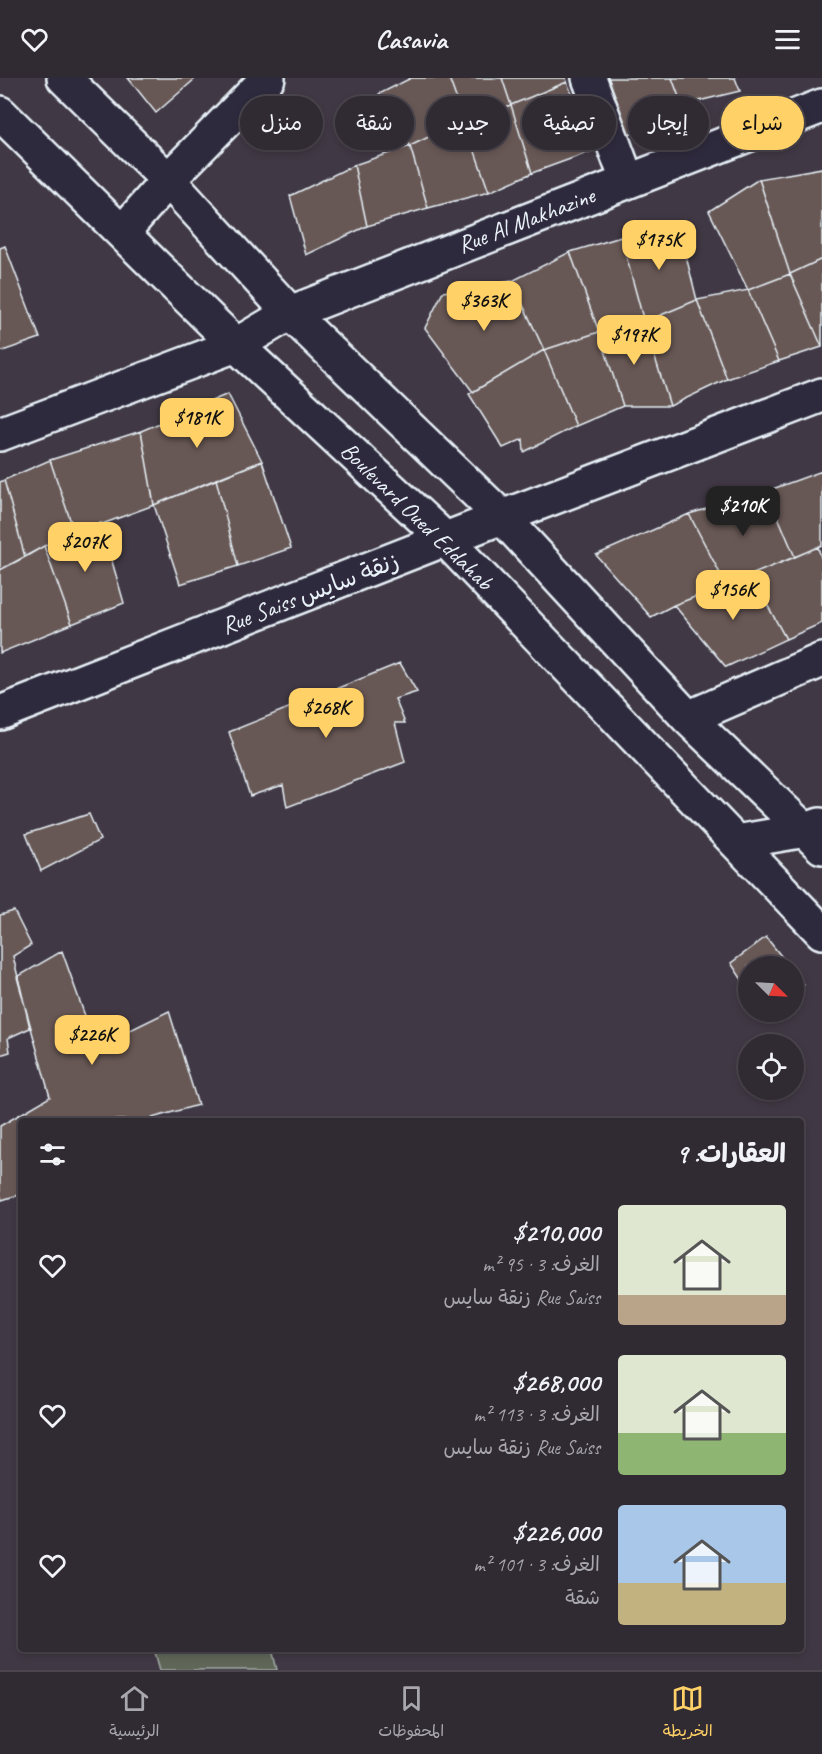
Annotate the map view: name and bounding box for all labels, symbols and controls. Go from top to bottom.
text: Casavia [375,22,447,56]
icon: heart [18,23,51,56]
icon: menu [771,23,804,56]
chip: منزل [240,96,323,150]
chip: شقة [335,96,414,150]
chip: جديد [426,96,510,150]
chip: تصفية [522,96,616,150]
chip: إيجار [628,96,709,150]
chip: شراء [721,96,804,150]
street label: Rue Al Makhazine [453,179,601,260]
pin: $175K [617,220,701,271]
text: $175K [636,227,682,252]
pin: $363K [442,281,526,332]
text: $363K [461,288,507,313]
pin: $197K [592,315,676,366]
text: $197K [611,322,657,347]
pin: $181K [155,398,239,449]
text: $181K [174,405,220,430]
street label: Boulevard Oued Eddahab [334,435,501,598]
pin: $210K [701,486,785,537]
text: $210K [720,493,766,518]
pin: $207K [43,522,127,573]
text: $207K [62,529,108,554]
street label: Rue Saiss زنقة سايس [217,545,403,641]
pin: $156K [691,570,775,621]
text: $156K [710,577,756,602]
pin: $268K [284,688,368,739]
text: $268K [303,695,349,720]
north arrow [738,956,804,1022]
map controls [738,956,804,1100]
pin: $226K [50,1015,134,1066]
text: $226K [69,1022,115,1047]
button: locate [738,1034,804,1100]
text: العقارات: 9 [676,1137,786,1170]
icon: filters [36,1138,69,1171]
text: $210,000 [513,1216,600,1249]
icon: home [666,1229,738,1301]
icon: heart [36,1249,69,1282]
text: الغرف: 3 · 95 m² [482,1252,600,1277]
text: Rue Saiss زنقة سايس [443,1285,600,1310]
text: $268,000 [512,1366,600,1399]
icon: home [666,1379,738,1451]
icon: heart [36,1399,69,1432]
text: الغرف: 3 · 113 m² [473,1402,600,1427]
text: Rue Saiss زنقة سايس [443,1435,600,1460]
text: $226,000 [512,1516,600,1549]
icon: home [666,1529,738,1601]
icon: heart [36,1549,69,1582]
text: الغرف: 3 · 101 m² [473,1552,600,1577]
text: شقة [565,1585,600,1610]
tab: الرئيسية [109,1682,160,1745]
tab: المحفوظات [378,1682,444,1745]
tab: الخريطة [663,1682,713,1745]

